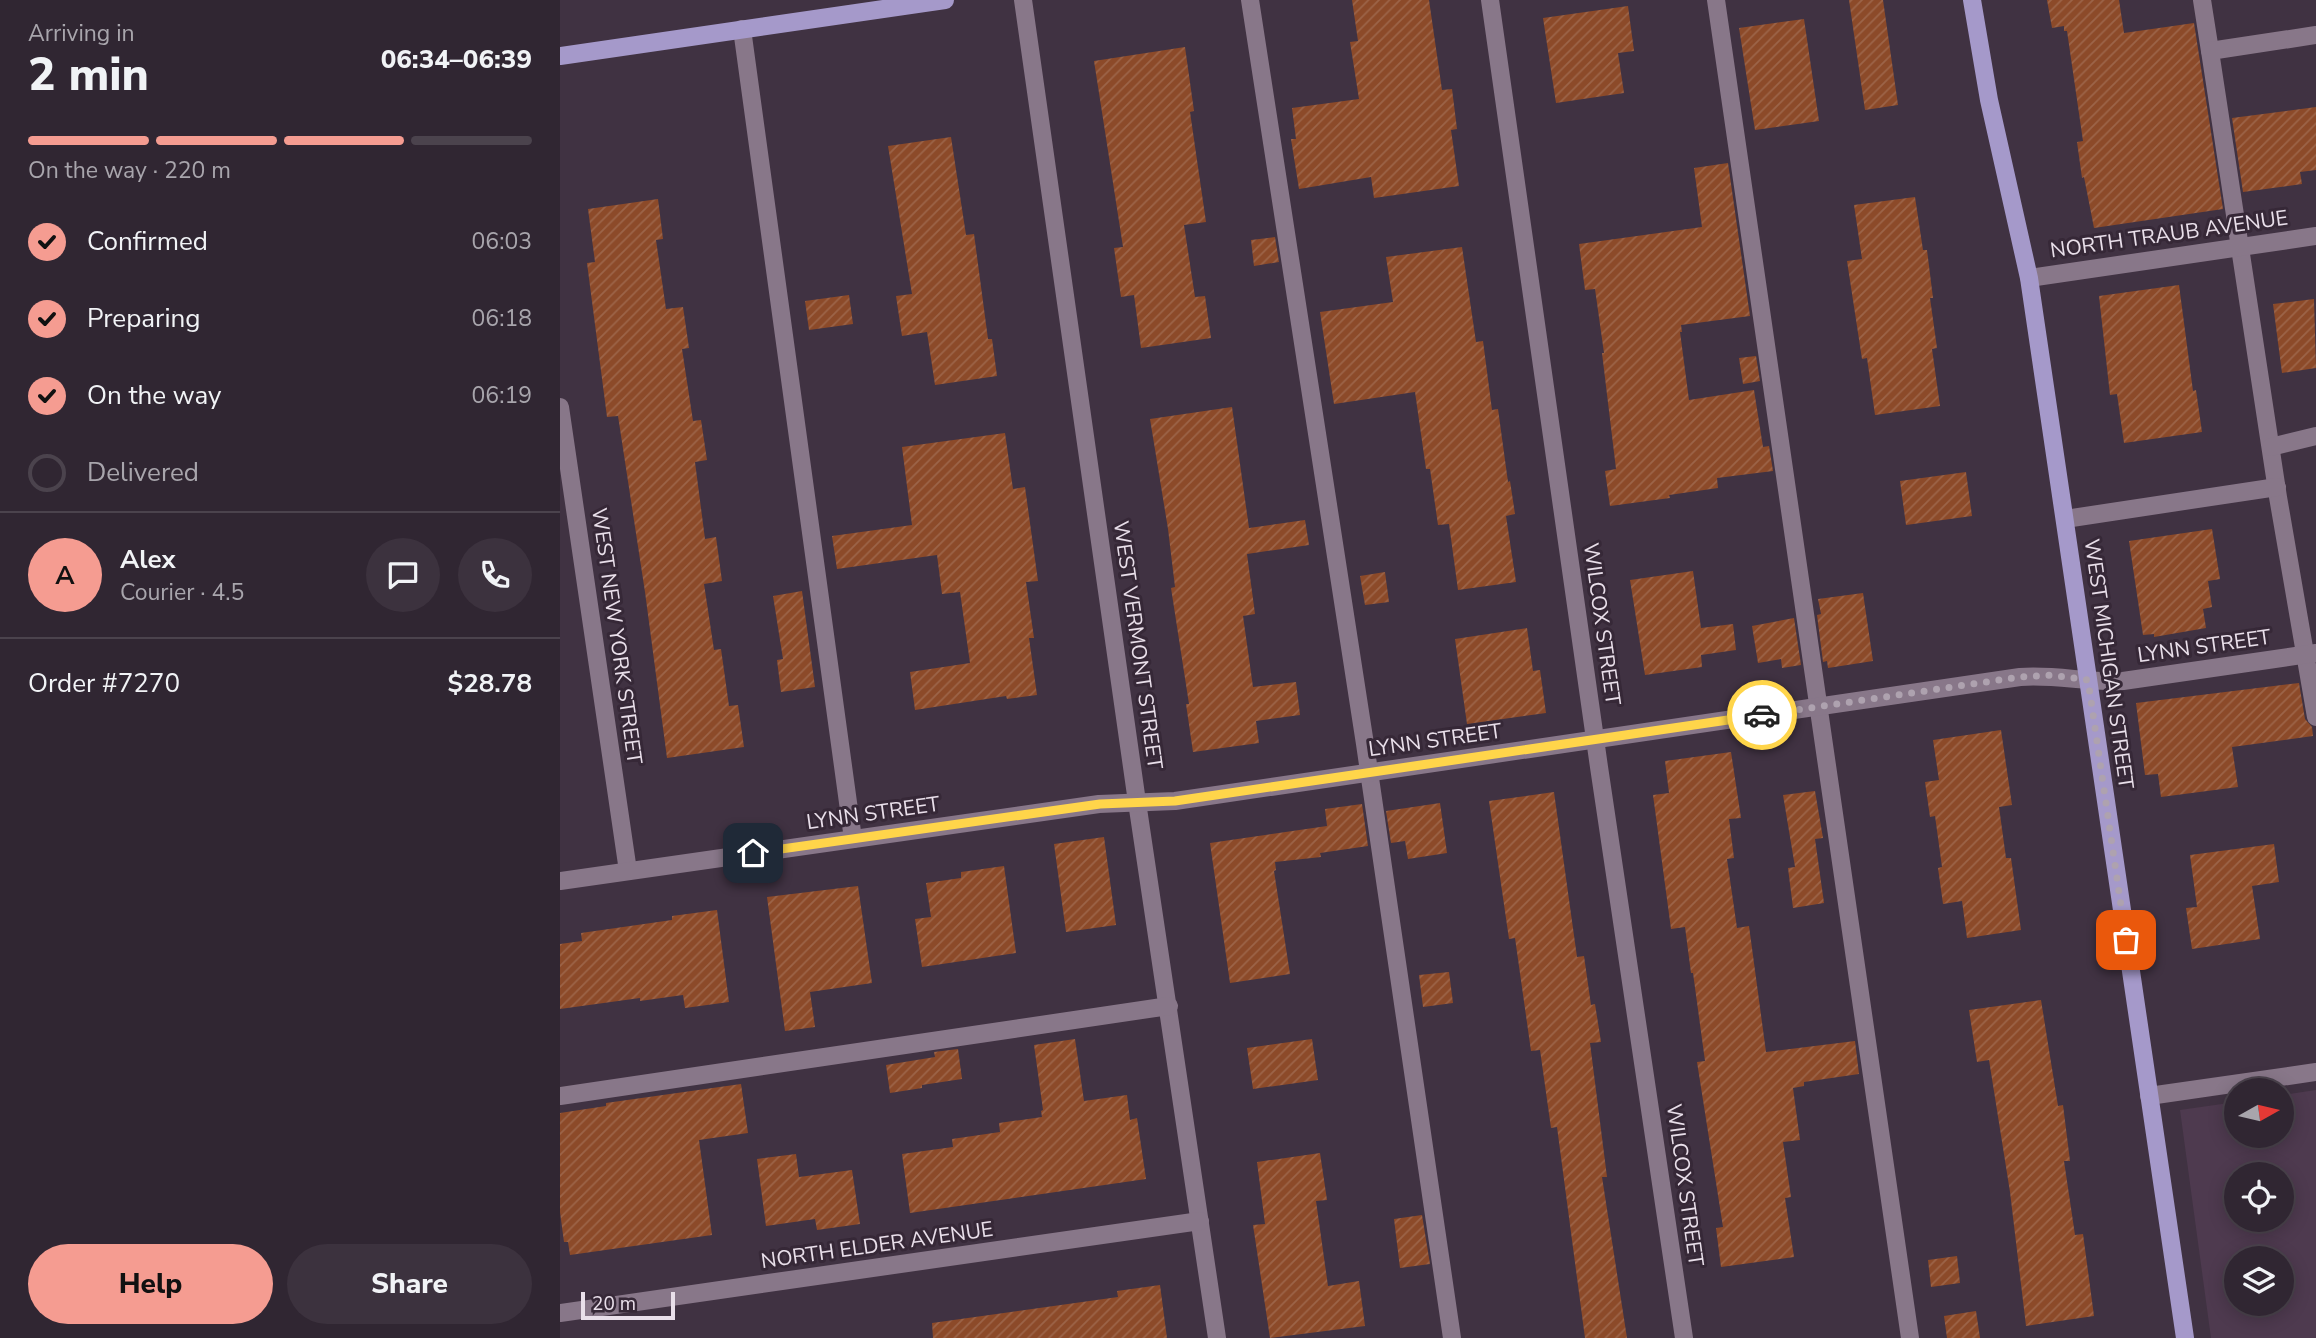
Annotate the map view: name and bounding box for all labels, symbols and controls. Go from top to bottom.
text: Arriving in [28,18,135,49]
text: 06:34–06:39 [381,42,532,77]
text: 2 min [28,43,149,106]
text: On the way · 220 m [28,155,231,186]
street label: NORTH TRAUB AVENUE [2048,203,2290,265]
icon: check [28,223,66,261]
text: Confirmed [87,224,208,259]
text: 06:03 [472,226,532,257]
icon: check [28,300,66,338]
text: Preparing [87,301,200,336]
text: 06:18 [472,303,532,334]
icon: check [28,377,66,415]
text: On the way [87,378,221,413]
text: 06:19 [472,380,532,411]
text: Delivered [87,455,199,490]
street label: WEST NEW YORK STREET [585,506,649,766]
street label: WEST VERMONT STREET [1107,519,1169,771]
street label: WEST MICHIGAN STREET [2078,537,2140,791]
button: chat [366,538,440,612]
button: phone [458,538,532,612]
street label: WILCOX STREET [1577,541,1627,707]
text: Alex [120,542,176,577]
text: A [55,558,75,593]
text: Courier · 4.5 [120,577,244,608]
street label: LYNN STREET [2135,623,2273,669]
text: Order #7270 [28,666,180,701]
text: $28.78 [448,666,532,701]
courier [1727,680,1797,750]
icon: car [1743,696,1781,734]
street label: LYNN STREET [1366,717,1504,763]
street label: LYNN STREET [804,790,942,836]
pin [723,823,783,883]
icon: home [734,834,772,872]
pin [2096,910,2156,970]
icon: bag [2107,921,2145,959]
north arrow [2224,1078,2294,1148]
map controls [2224,1078,2294,1316]
street label: WILCOX STREET [1660,1102,1710,1268]
button: locate [2224,1162,2294,1232]
street label: NORTH ELDER AVENUE [759,1215,995,1275]
button: Help [28,1244,273,1324]
button: Share [287,1244,532,1324]
button: layers [2224,1246,2294,1316]
scale bar [581,1289,676,1321]
text: 20 m [592,1291,636,1317]

